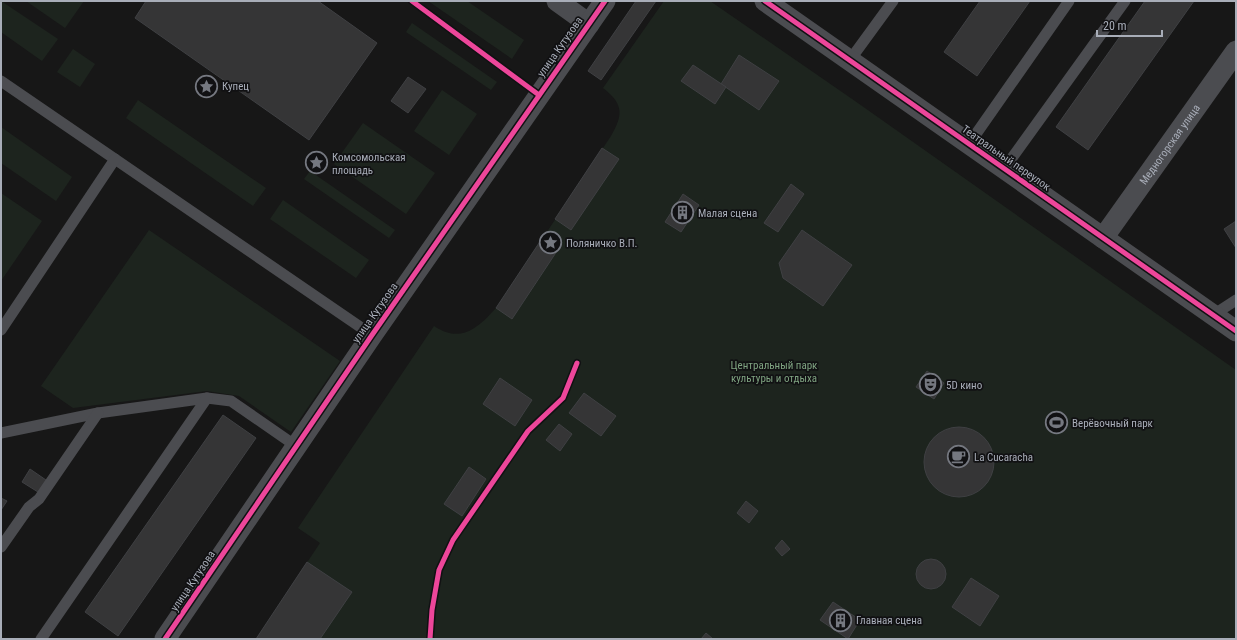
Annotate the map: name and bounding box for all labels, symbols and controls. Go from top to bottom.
scale bar [1097,12,1162,38]
street label: улица Кутузова [535,15,585,79]
text: 20 m [1103,19,1127,33]
place icon: Купец [193,73,219,99]
place label: Купец [222,80,249,93]
street label: Медногорская улица [1137,102,1203,187]
street label: Театральный переулок [959,123,1053,194]
place icon: Комсомольская площадь [303,150,329,176]
place label: Комсомольская площадь [332,151,406,177]
building icon: Малая сцена [669,200,695,226]
place label: Малая сцена [698,207,757,220]
place icon: Поляничко В.П. [538,230,564,256]
place label: Поляничко В.П. [566,237,638,250]
street label: улица Кутузова [350,281,400,345]
park label: Центральный парк культуры и отдыха [731,359,818,385]
theatre icon: 5D кино [917,372,943,398]
place label: 5D кино [946,379,983,392]
sports icon: Верёвочный парк [1044,410,1070,436]
place label: Верёвочный парк [1072,417,1154,430]
cafe icon: La Cucaracha [946,444,972,470]
place label: La Cucaracha [974,451,1033,464]
street label: улица Кутузова [168,548,218,614]
building icon: Главная сцена [827,607,853,633]
place label: Главная сцена [856,614,922,627]

